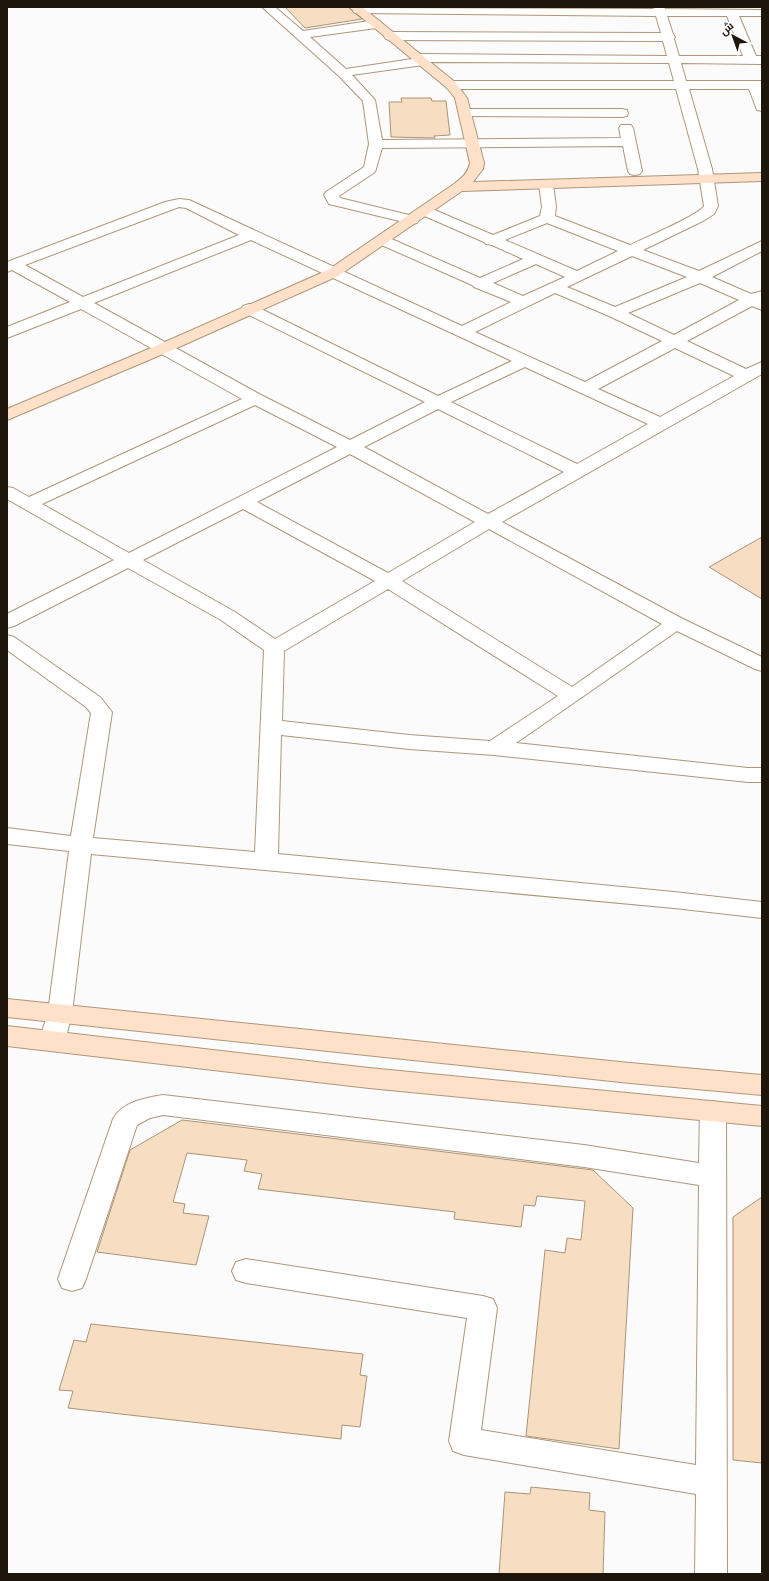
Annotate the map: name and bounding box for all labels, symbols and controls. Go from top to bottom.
north arrow [713,16,753,56]
text: ش [717,19,736,38]

